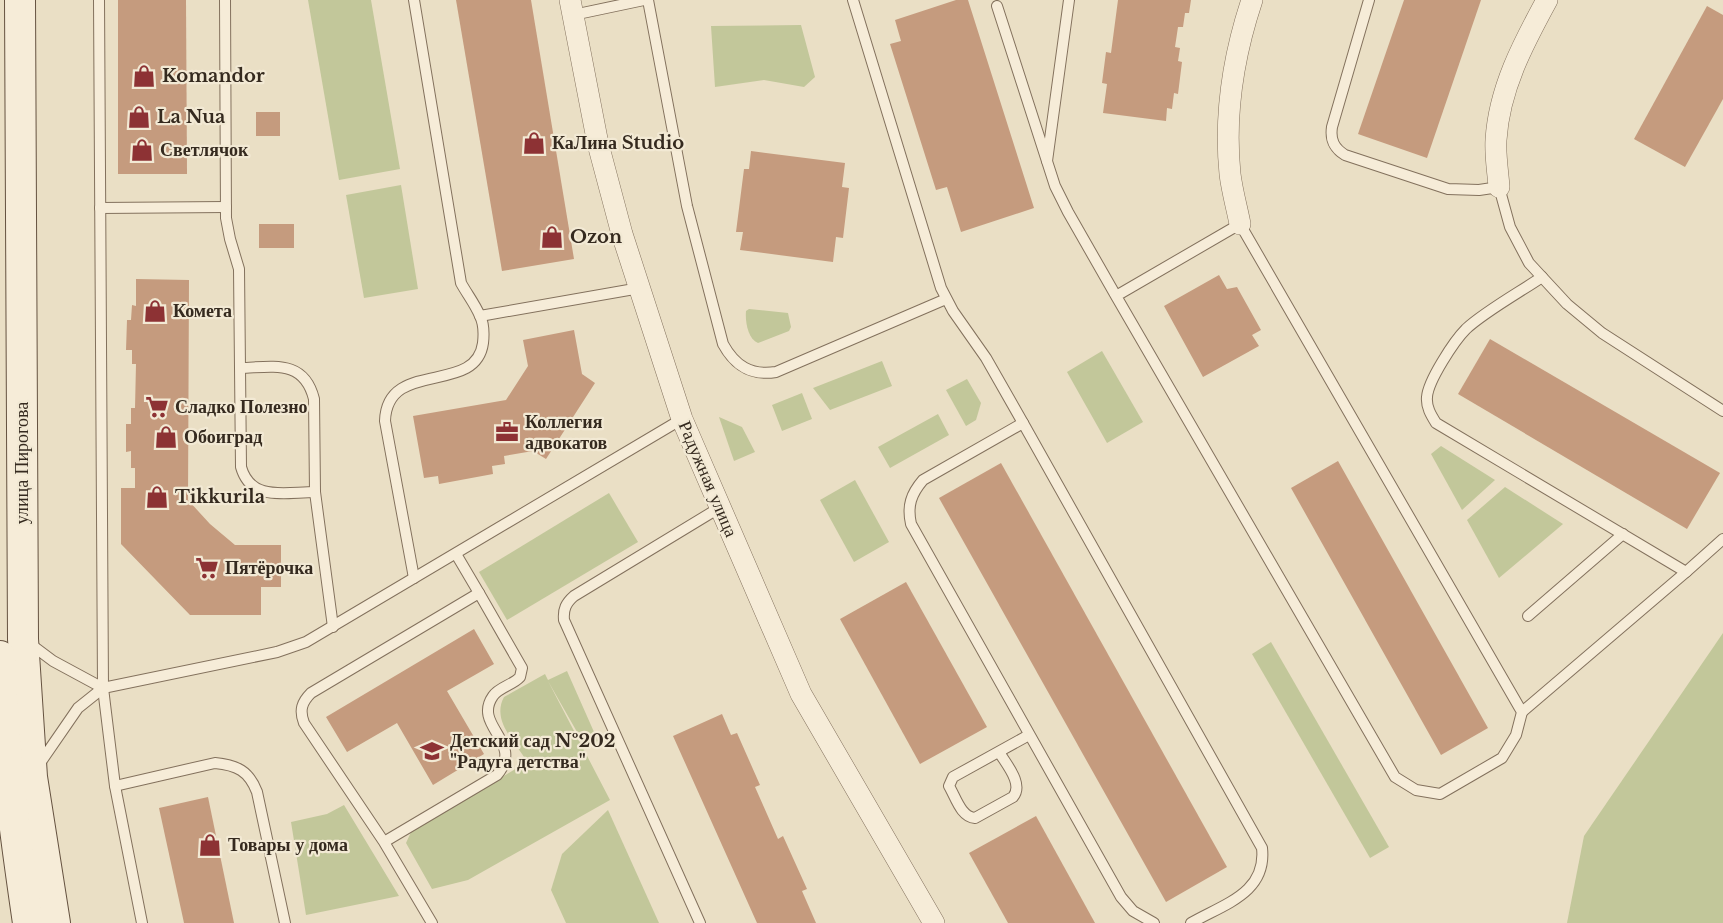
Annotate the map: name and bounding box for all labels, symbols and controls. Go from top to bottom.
shop icon: Komandor [131,63,157,89]
place label: Komandor [162,65,265,87]
shop icon: La Nua [126,104,152,130]
place label: La Nua [157,106,226,128]
shop icon: КаЛина Studio [521,130,547,156]
place label: КаЛина Studio [552,132,684,154]
shop icon: Светлячок [129,137,155,163]
place label: Светлячок [160,139,249,161]
shop icon: Ozon [539,224,565,250]
place label: Ozon [570,226,622,248]
shop icon: Комета [142,298,168,324]
place label: Комета [173,300,232,322]
supermarket icon: Сладко Полезно [144,394,170,420]
place label: Сладко Полезно [175,396,308,418]
street label: улица Пирогова [11,402,33,524]
place label: Коллегия адвокатов [525,411,607,454]
street label: Радужная улица [674,418,742,540]
office icon: Коллегия адвокатов [494,419,520,445]
shop icon: Обоиград [153,424,179,450]
place label: Обоиград [184,426,262,448]
shop icon: Tikkurila [144,484,170,510]
place label: Tikkurila [175,486,266,508]
supermarket icon: Пятёрочка [194,555,220,581]
place label: Пятёрочка [225,557,313,579]
place label: Детский сад №202 "Радуга детства" [450,730,616,773]
school or university icon: Детский сад №202 "Радуга детства" [419,738,445,764]
shop icon: Товары у дома [197,832,223,858]
place label: Товары у дома [228,834,348,856]

